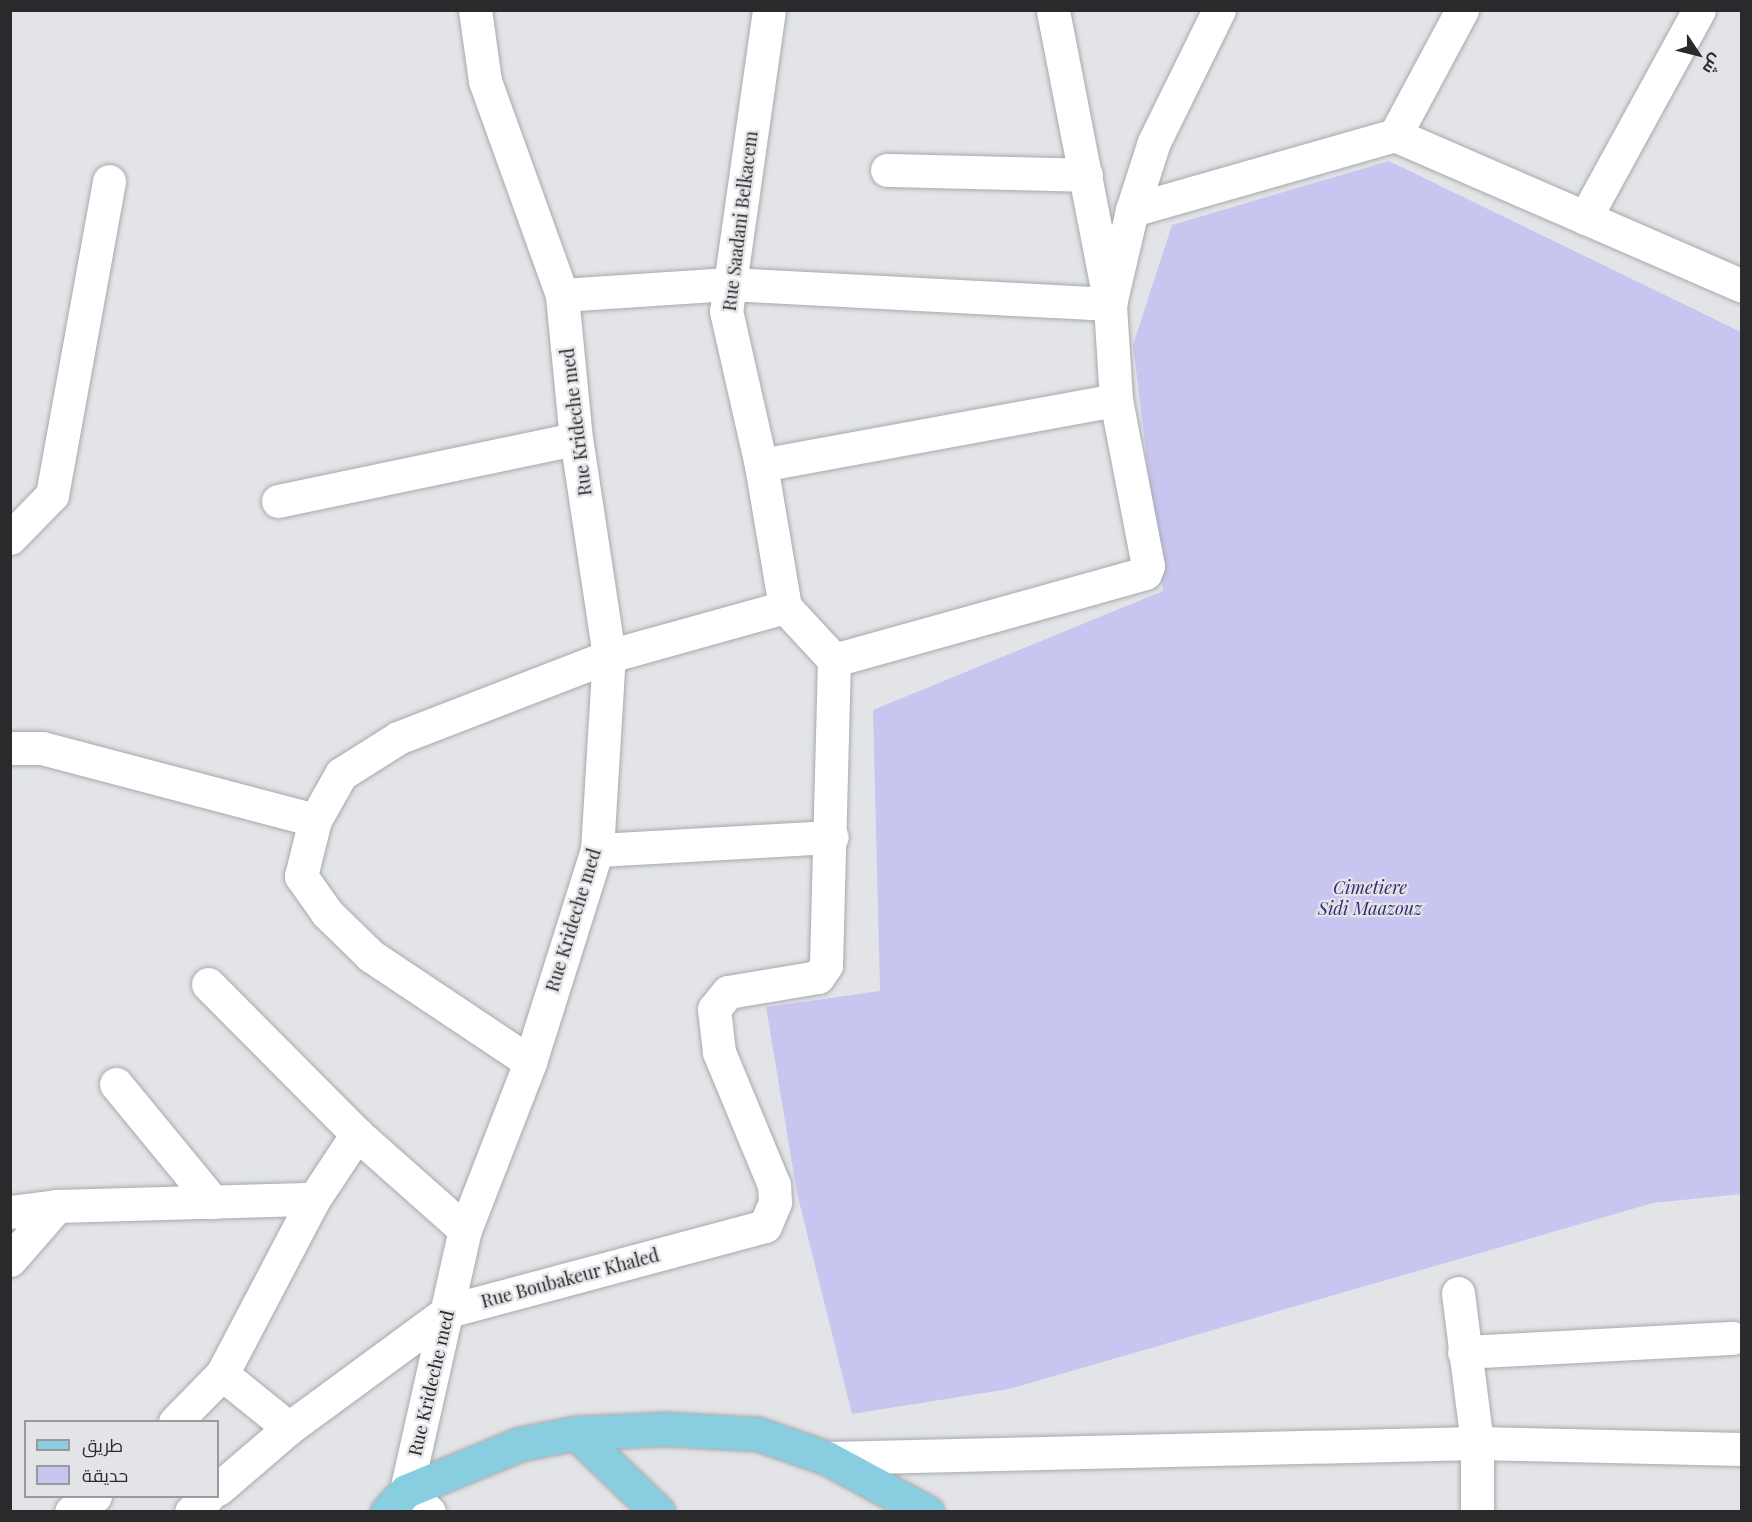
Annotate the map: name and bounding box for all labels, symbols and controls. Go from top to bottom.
north arrow [1668,24,1728,84]
text: ش [1699,50,1728,79]
street label: Rue Saadani Belkacem [718,130,762,312]
street label: Rue Krideche med [556,347,596,497]
street label: Rue Krideche med [541,846,605,994]
park label: Cimetiere Sidi Maazouz [1318,877,1422,920]
street label: Rue Boubakeur Khaled [478,1244,662,1312]
street label: Rue Krideche med [404,1308,458,1458]
legend [24,1420,219,1498]
text: طريق [82,1433,123,1457]
text: حديقة [82,1463,128,1487]

